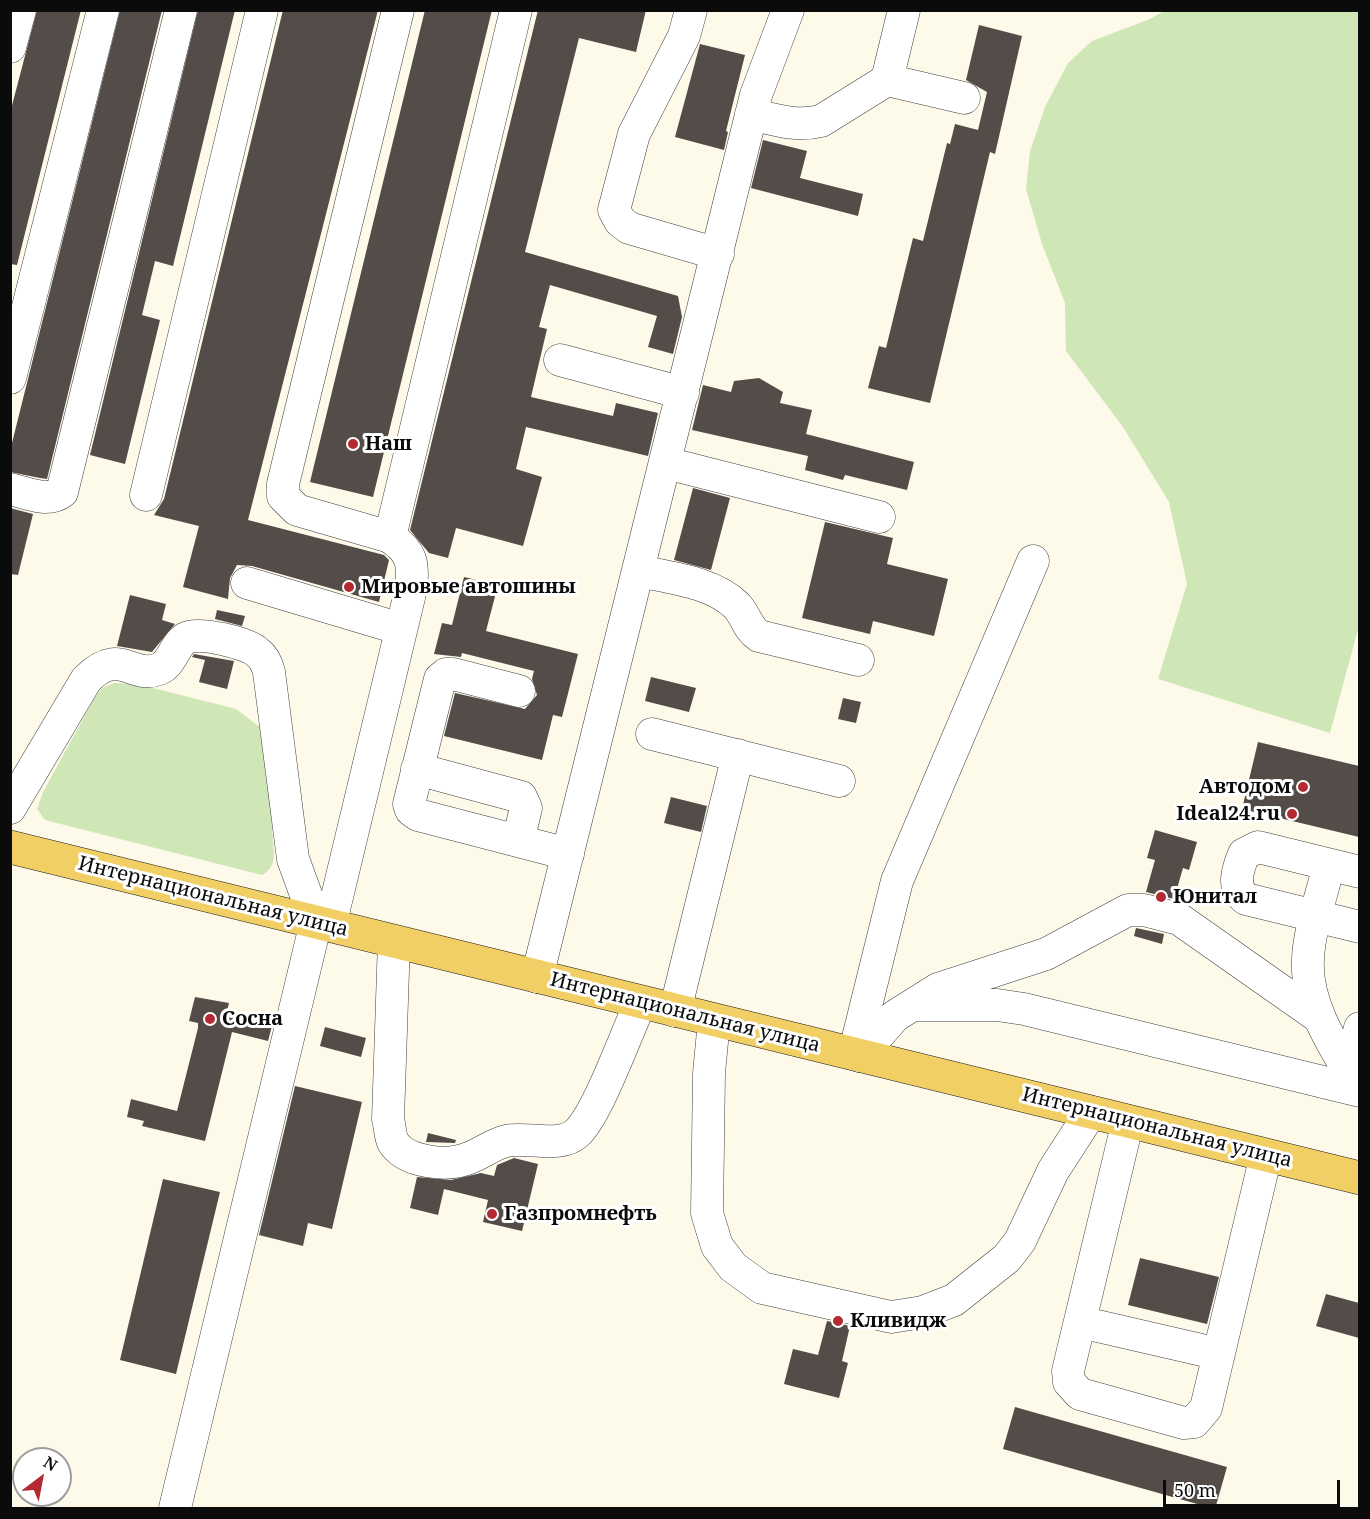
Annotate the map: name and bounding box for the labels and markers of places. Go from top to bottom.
place label: Наш [365,432,412,456]
marker: Наш [346,437,360,451]
place label: Мировые автошины [361,575,576,599]
marker: Мировые автошины [342,580,356,594]
place label: Автодом [1199,775,1291,799]
marker: Автодом [1296,780,1310,794]
place label: Ideal24.ru [1176,802,1280,826]
marker: Ideal24.ru [1285,807,1299,821]
place label: Юнитал [1173,885,1257,909]
marker: Юнитал [1154,890,1168,904]
place label: Сосна [222,1007,283,1031]
marker: Сосна [203,1012,217,1026]
place label: Газпромнефть [504,1202,657,1226]
marker: Газпромнефть [485,1207,499,1221]
place label: Кливидж [850,1309,947,1333]
marker: Кливидж [831,1314,845,1328]

